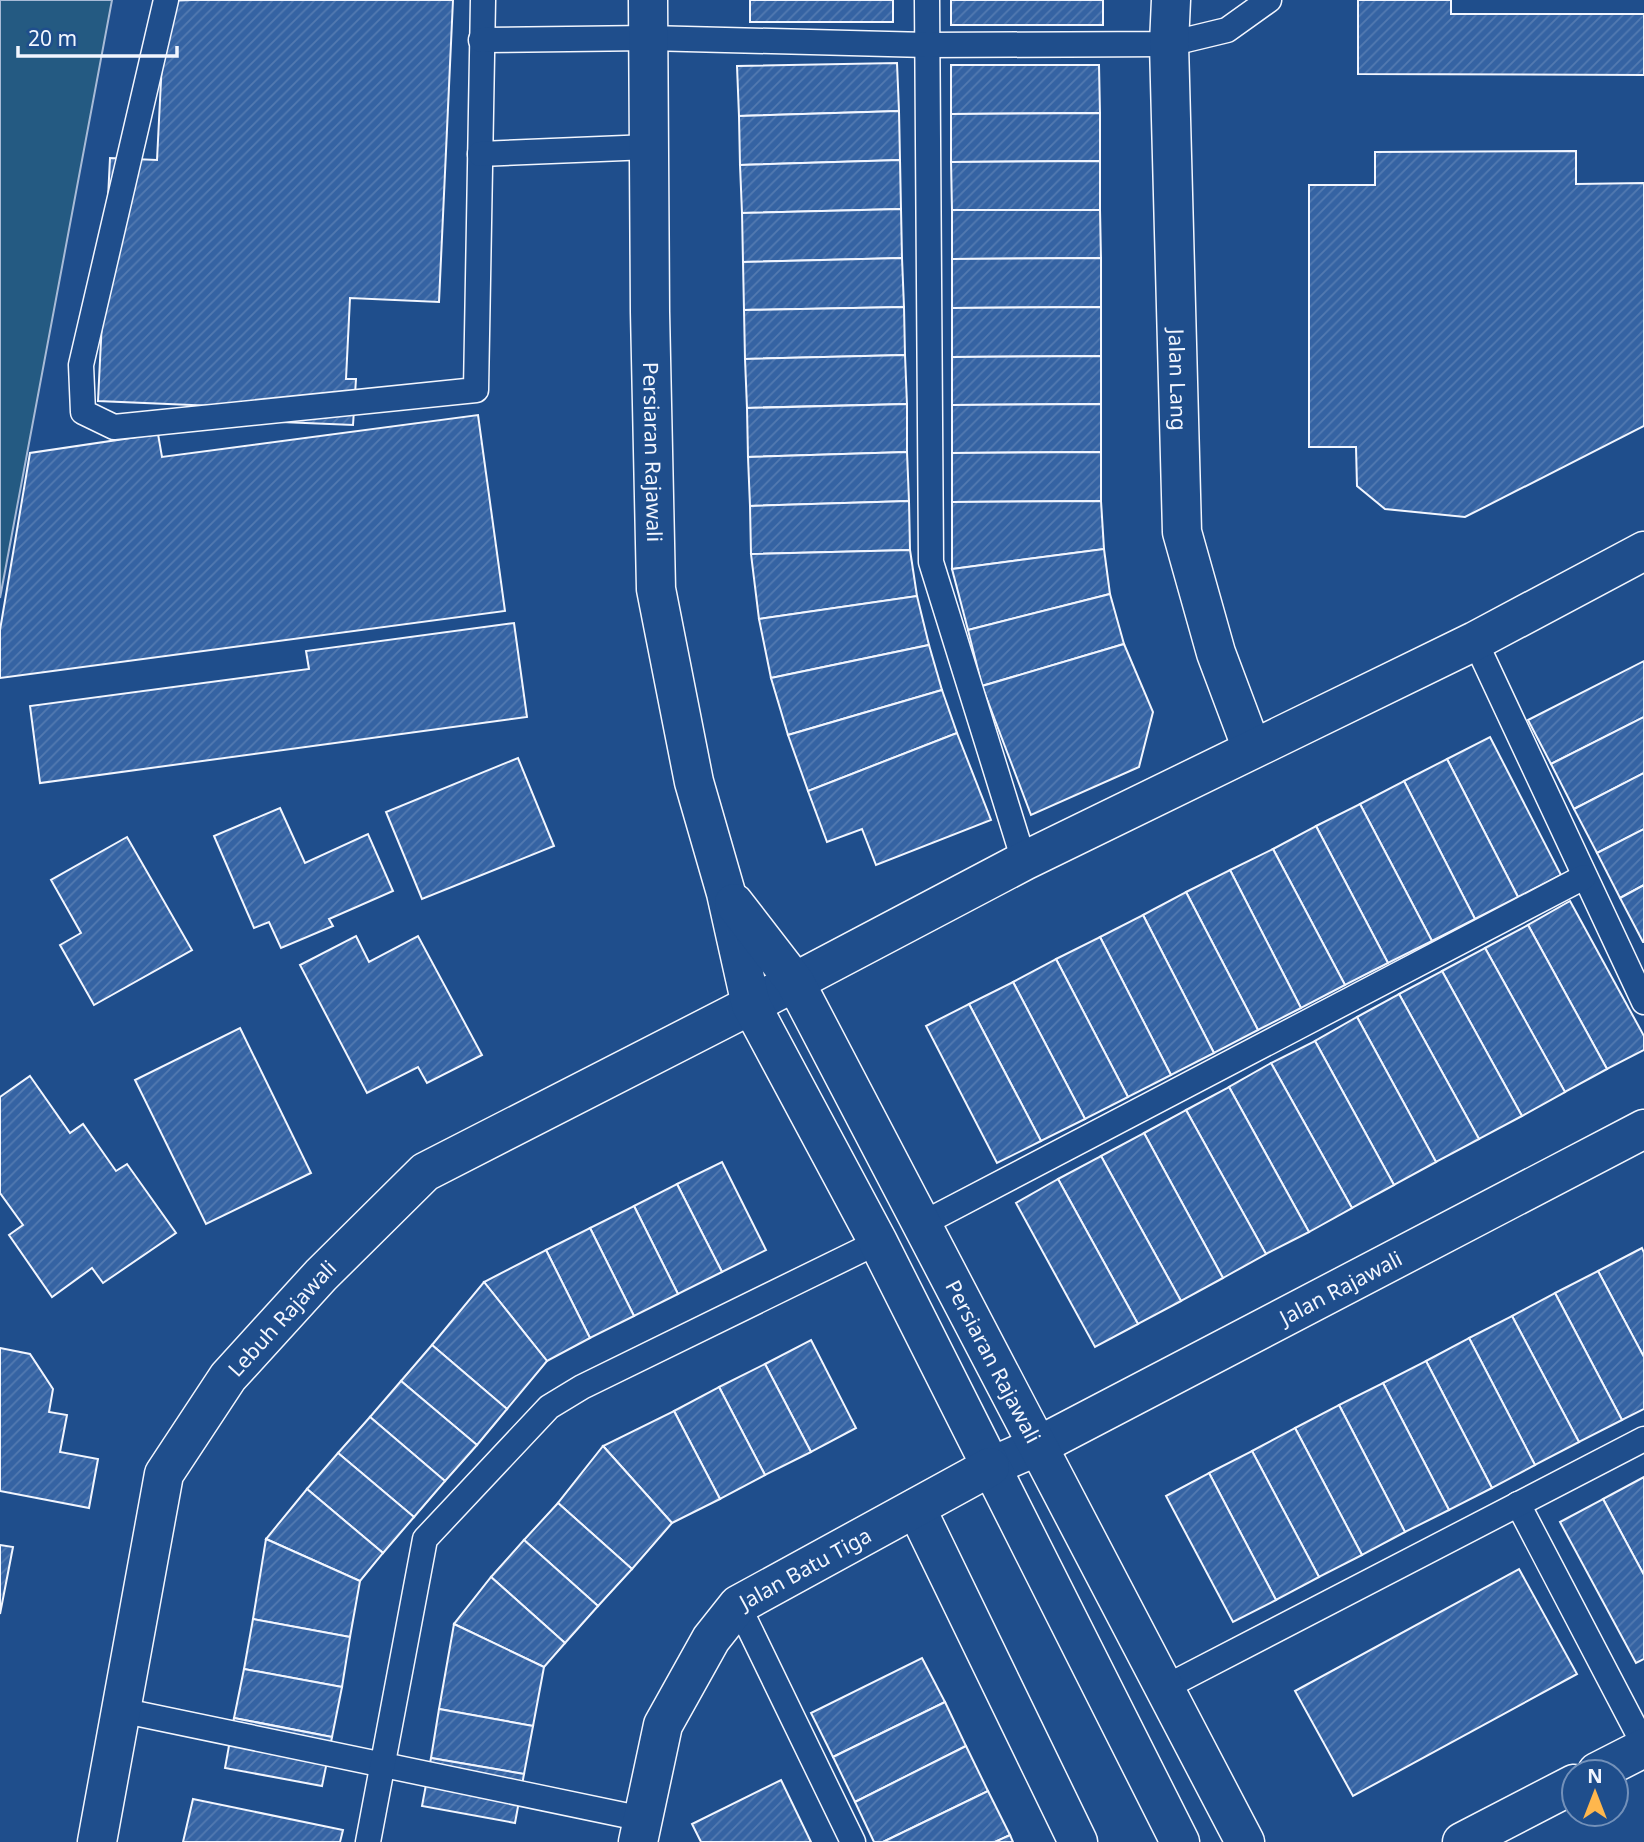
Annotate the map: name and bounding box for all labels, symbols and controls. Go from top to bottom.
scale bar [18,14,177,58]
text: 20 m [28,24,77,52]
street label: Jalan Lang [1163,327,1193,431]
street label: Persiaran Rajawali [637,362,669,542]
street label: Jalan Rajawali [1273,1244,1407,1332]
street label: Lebuh Rajawali [221,1254,342,1382]
street label: Persiaran Rajawali [939,1275,1048,1448]
street label: Jalan Batu Tiga [732,1521,876,1617]
north arrow [1560,1758,1630,1828]
text: N [1587,1763,1603,1789]

